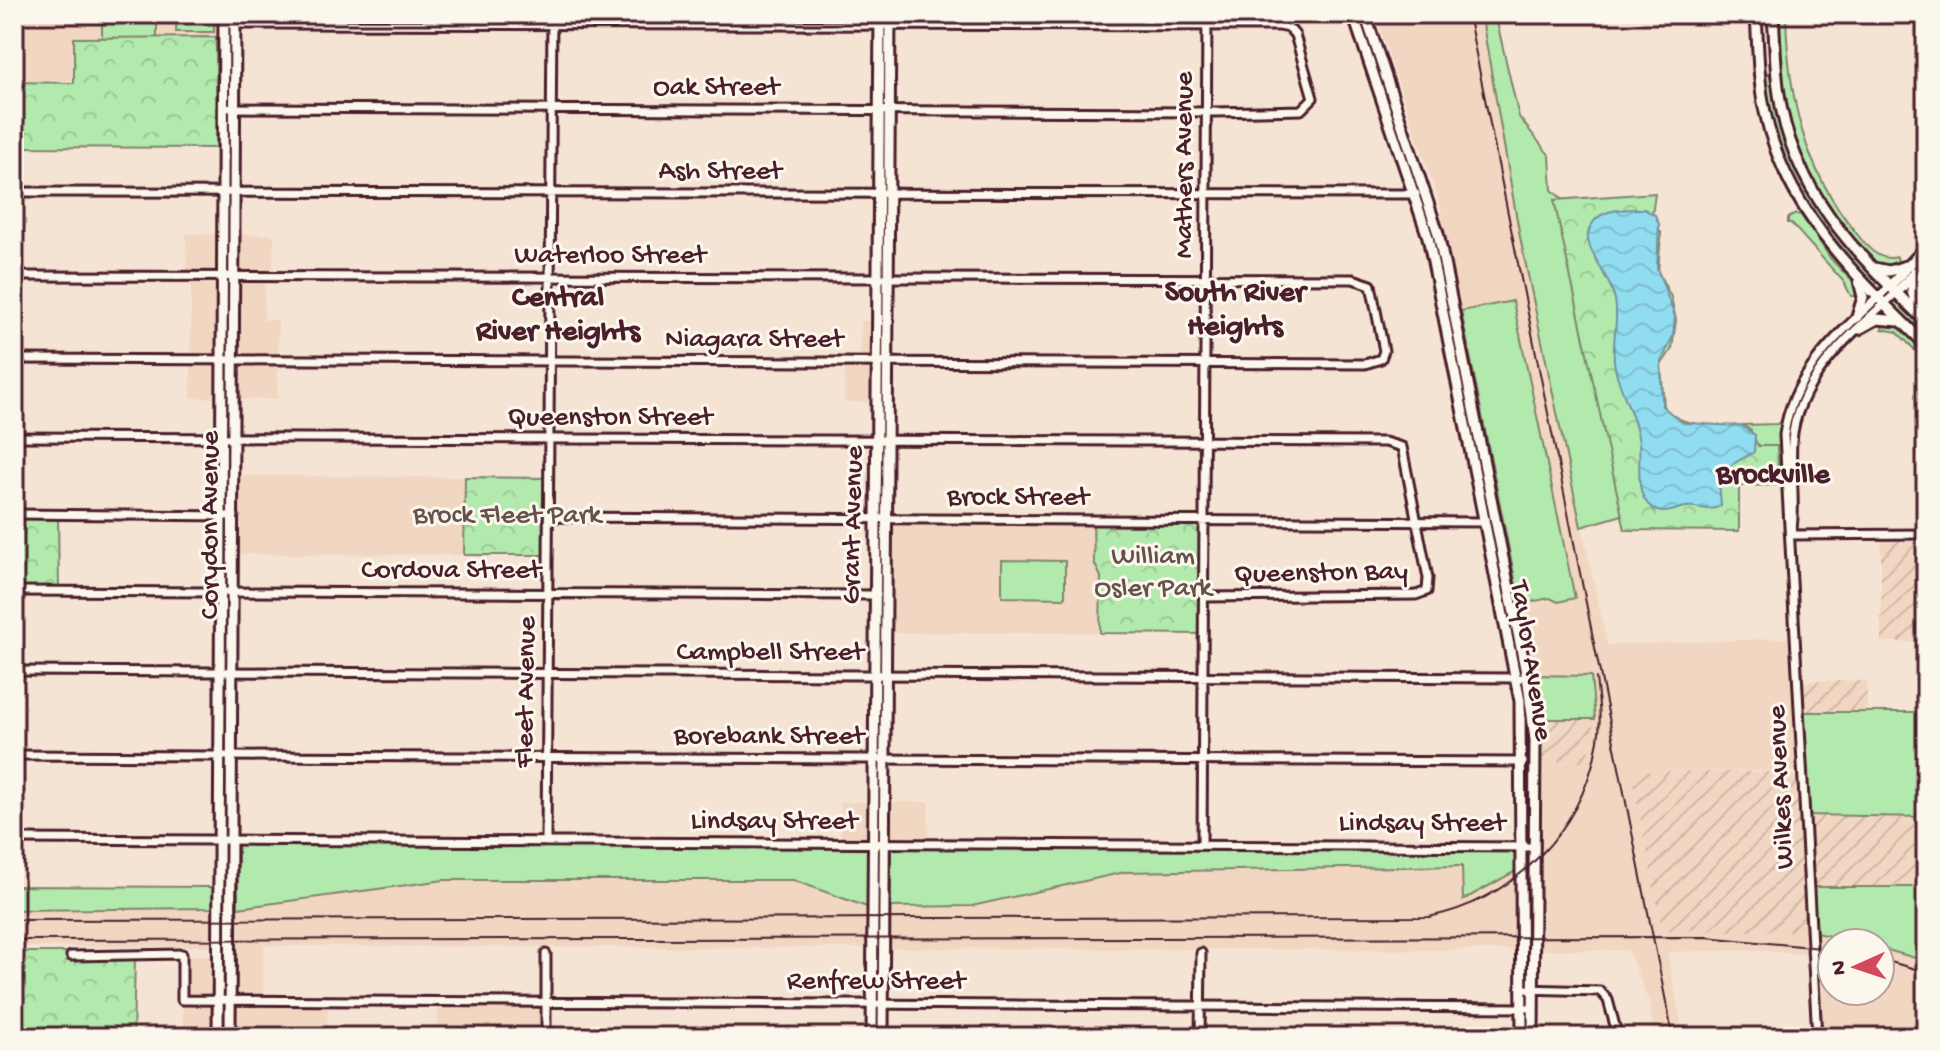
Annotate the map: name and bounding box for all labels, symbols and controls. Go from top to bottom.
street label: Mathers Avenue [1169,71,1202,258]
street label: Oak Street [653,72,782,105]
street label: Ash Street [658,156,784,189]
street label: Waterloo Street [514,240,708,273]
district label: South River Heights [1165,277,1309,346]
district label: Central River Heights [475,282,642,351]
street label: Niagara Street [665,324,846,357]
street label: Queenston Street [507,402,715,435]
street label: Corydon Avenue [195,430,228,619]
street label: Grant Avenue [836,445,872,605]
district label: Brockville [1715,459,1831,494]
street label: Brock Street [946,482,1092,515]
park label: Brock Fleet Park [412,500,604,533]
park label: William Osler Park [1094,541,1214,606]
street label: Cordova Street [361,555,543,588]
street label: Queenston Bay [1234,556,1408,592]
street label: Taylor Avenue [1501,577,1559,744]
street label: Fleet Avenue [509,615,545,769]
street label: Campbell Street [676,637,866,670]
street label: Wilkes Avenue [1761,704,1803,870]
street label: Borebank Street [673,721,867,754]
street label: Lindsay Street [691,806,860,839]
street label: Lindsay Street [1339,808,1508,841]
north arrow [1816,927,1896,1007]
text: N [1827,960,1853,976]
street label: Renfrew Street [787,966,968,999]

